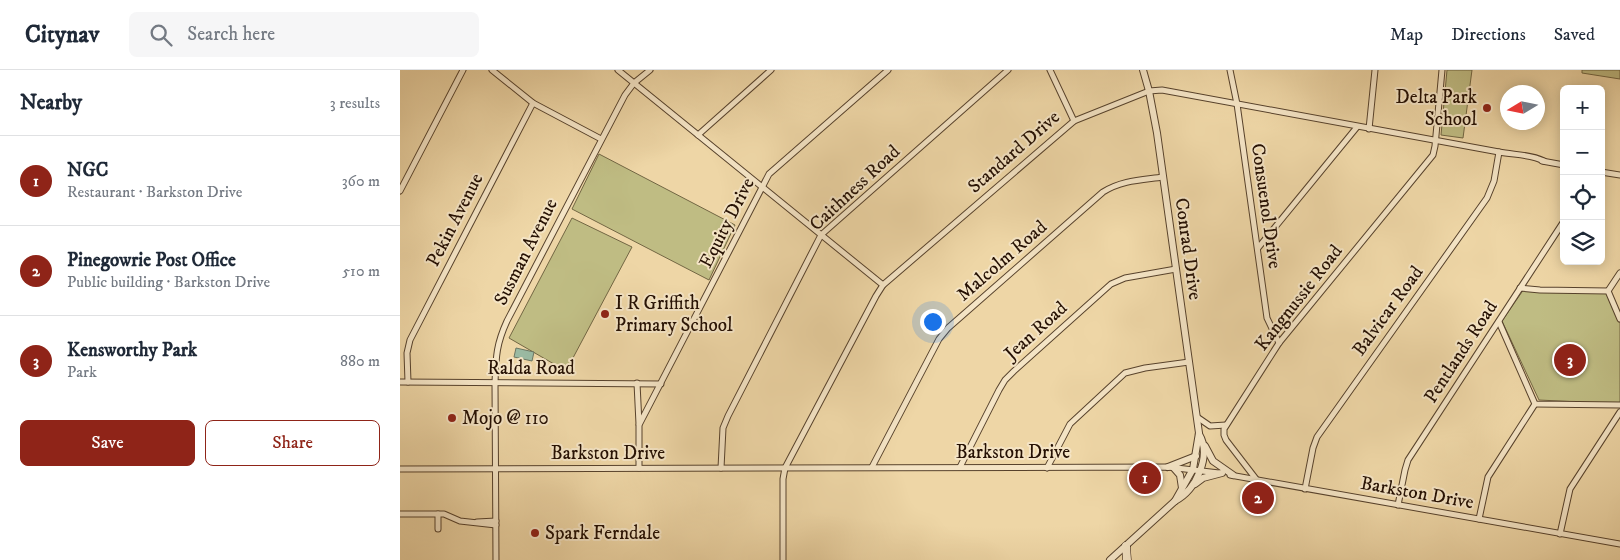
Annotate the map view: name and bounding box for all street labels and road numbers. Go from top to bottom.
street label: Standard Drive [963,106,1065,198]
street label: Caithness Road [805,140,905,236]
street label: Consuenol Drive [1246,142,1286,270]
street label: Pekin Avenue [422,169,488,271]
street label: Equity Drive [694,174,761,272]
street label: Susman Avenue [489,195,563,309]
street label: Conrad Drive [1169,196,1207,302]
street label: Malcolm Road [952,215,1052,306]
street label: Kangnussie Road [1250,240,1348,356]
street label: Balvicar Road [1348,261,1429,361]
street label: Pentlands Road [1419,296,1503,408]
street label: Jean Road [998,297,1073,366]
street label: Ralda Road [487,357,575,380]
street label: Barkston Drive [956,441,1070,464]
street label: Barkston Drive [551,442,665,465]
street label: Barkston Drive [1359,472,1475,514]

